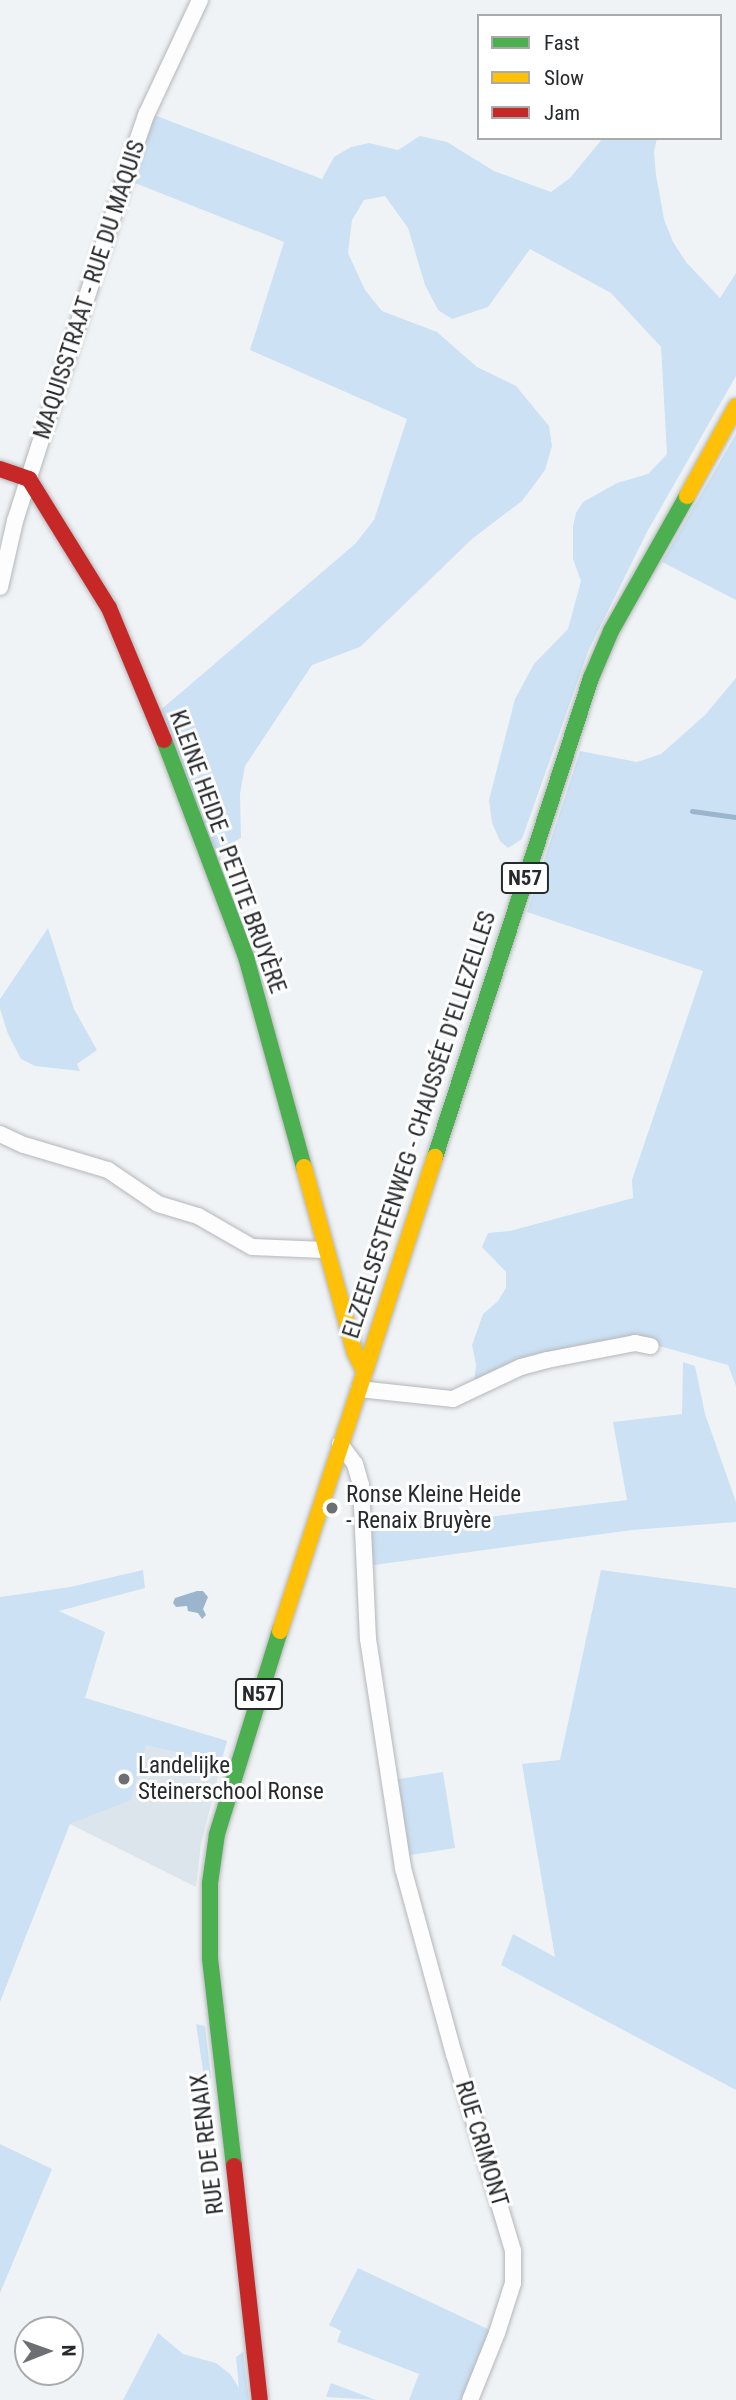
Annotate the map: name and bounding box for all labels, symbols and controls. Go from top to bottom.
legend [477,14,722,140]
text: Fast [544,31,580,55]
text: Slow [544,66,584,90]
text: Jam [544,101,580,125]
street label: MAQUISSTRAAT - RUE DU MAQUIS [29,137,151,443]
street label: KLEINE HEIDE - PETITE BRUYÈRE [163,707,291,997]
road number: N57 [500,860,550,896]
street label: ELZEELSESTEENWEG - CHAUSSÉE D'ELLEZELLES [338,908,502,1342]
place label: Ronse Kleine Heide - Renaix Bruyère [346,1481,521,1535]
marker: Ronse Kleine Heide - Renaix Bruyère [324,1500,340,1516]
road number: N57 [234,1676,284,1712]
place label: Landelijke Steinerschool Ronse [138,1752,324,1806]
marker: Landelijke Steinerschool Ronse [116,1771,132,1787]
street label: RUE DE RENAIX [186,2072,230,2216]
street label: RUE CRIMONT [449,2078,513,2210]
north arrow [14,2316,84,2386]
text: N [57,2345,80,2357]

